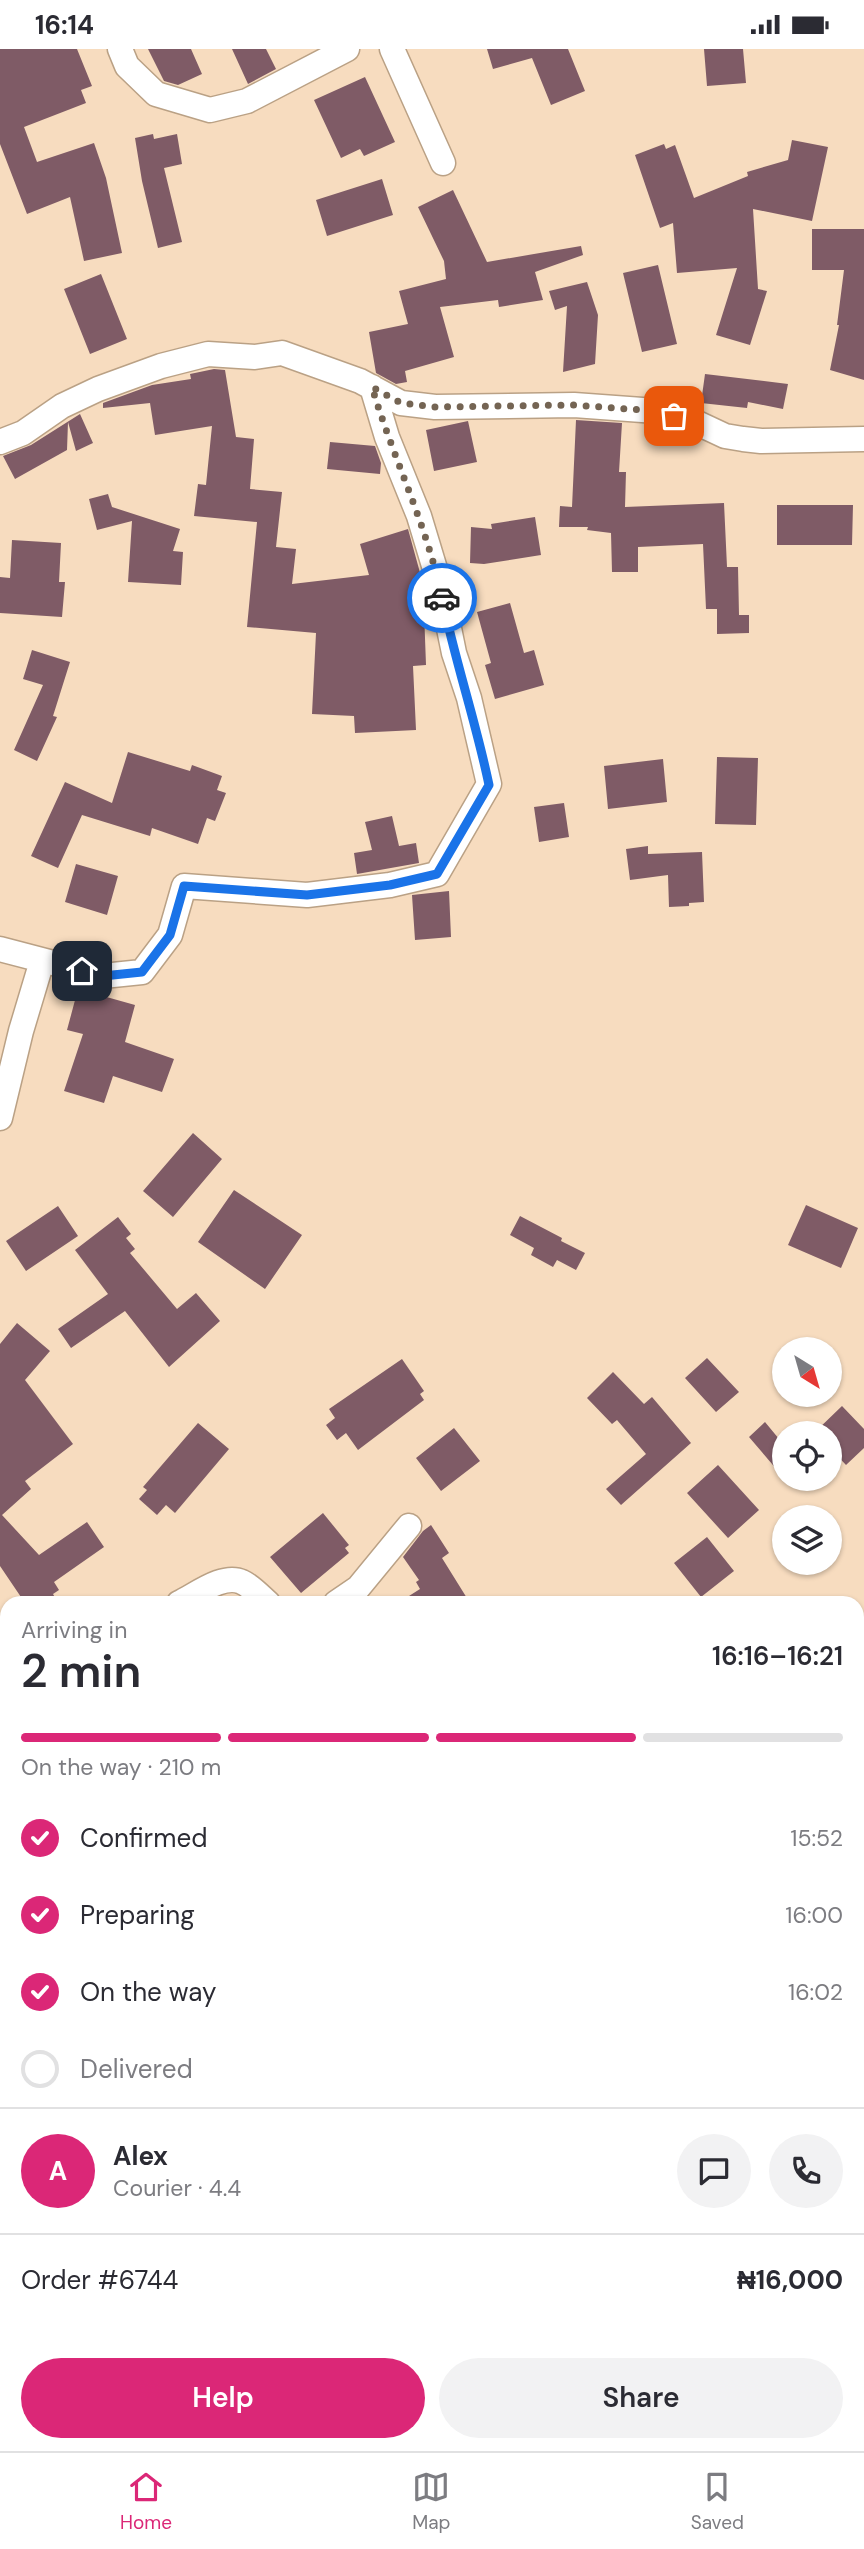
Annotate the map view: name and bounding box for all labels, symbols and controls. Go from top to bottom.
text: 16:14 [35,8,94,42]
pin [644,386,704,446]
icon: bag [655,397,693,435]
courier [407,563,477,633]
icon: car [423,579,461,617]
pin [52,941,112,1001]
icon: home [63,952,101,990]
north arrow [772,1337,842,1407]
map controls [772,1337,842,1575]
button: locate [772,1421,842,1491]
button: layers [772,1505,842,1575]
text: Arriving in [21,1615,127,1645]
text: 16:16–16:21 [712,1639,843,1673]
text: 2 min [21,1641,141,1701]
text: On the way · 210 m [21,1752,221,1782]
icon: check [21,1819,59,1857]
text: Confirmed [80,1821,207,1855]
text: 15:52 [790,1823,843,1853]
icon: check [21,1896,59,1934]
text: Preparing [80,1898,195,1932]
text: 16:00 [785,1900,843,1930]
icon: check [21,1973,59,2011]
text: On the way [80,1975,216,2009]
text: 16:02 [788,1977,843,2007]
text: Delivered [80,2052,193,2086]
button: chat [677,2134,751,2208]
button: phone [769,2134,843,2208]
text: Alex [113,2139,168,2173]
text: A [49,2154,67,2188]
text: Courier · 4.4 [113,2173,241,2203]
text: Order #6744 [21,2263,178,2297]
text: ₦16,000 [737,2263,843,2297]
button: Help [21,2358,425,2438]
button: Share [439,2358,843,2438]
tab: Home [120,2468,172,2535]
tab: Map [412,2468,450,2535]
tab: Saved [691,2468,744,2535]

